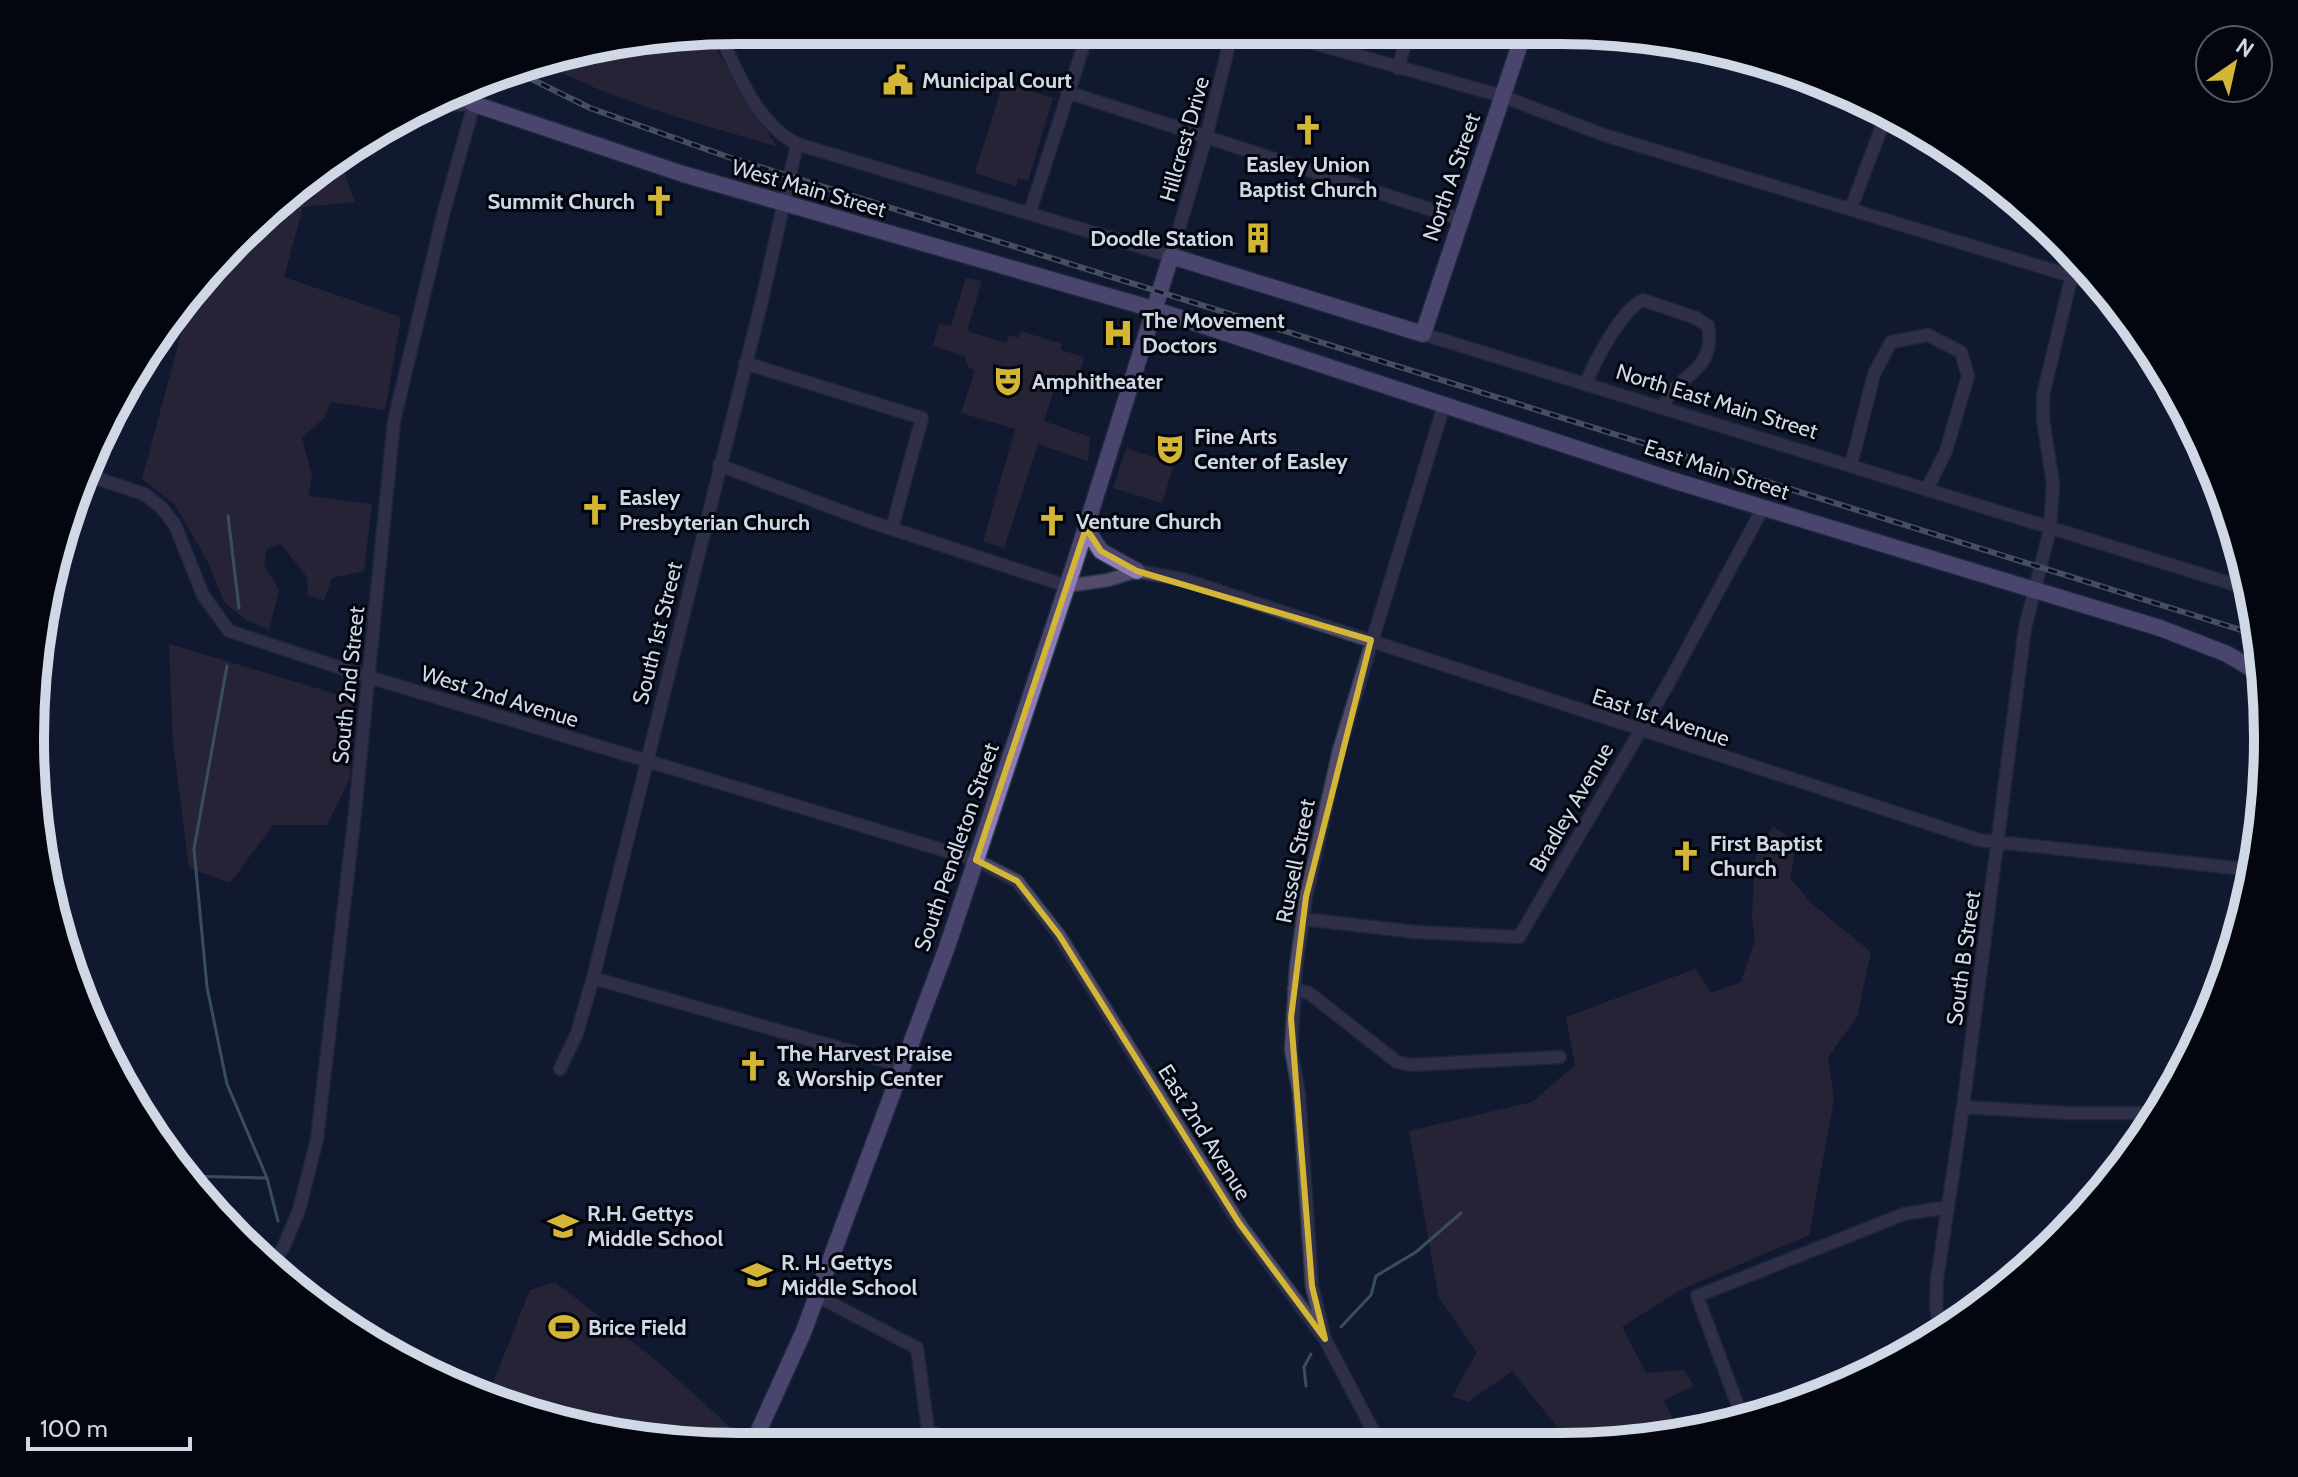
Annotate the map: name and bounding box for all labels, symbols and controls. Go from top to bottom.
north arrow [2194,24,2274,104]
text: N [2231,32,2259,63]
public building icon: Municipal Court [881,63,915,97]
place label: Municipal Court [922,67,1072,94]
street label: Hillcrest Drive [1154,73,1215,205]
street label: North A Street [1417,109,1486,245]
church icon: Easley Union Baptist Church [1291,113,1325,147]
place label: Easley Union Baptist Church [1239,151,1377,203]
street label: West Main Street [729,154,890,224]
church icon: Summit Church [642,184,676,218]
place label: Summit Church [487,188,635,215]
building icon: Doodle Station [1241,221,1275,255]
place label: Doodle Station [1090,225,1234,252]
place label: The Movement Doctors [1142,307,1285,359]
hospital icon: The Movement Doctors [1101,316,1135,350]
street label: North East Main Street [1613,358,1822,445]
theatre icon: Amphitheater [991,364,1025,398]
place label: Amphitheater [1032,368,1164,395]
place label: Fine Arts Center of Easley [1194,423,1348,475]
theatre icon: Fine Arts Center of Easley [1153,432,1187,466]
street label: East Main Street [1641,433,1793,506]
place label: Easley Presbyterian Church [619,484,810,536]
church icon: Easley Presbyterian Church [578,493,612,527]
church icon: Venture Church [1035,504,1069,538]
place label: Venture Church [1076,508,1222,535]
street label: South 1st Street [627,558,688,707]
street label: South 2nd Street [327,604,370,765]
street label: West 2nd Avenue [418,660,582,733]
street label: East 1st Avenue [1589,683,1733,752]
street label: Bradley Avenue [1524,738,1619,877]
street label: South Pendleton Street [908,739,1005,955]
street label: Russell Street [1270,796,1321,925]
place label: First Baptist Church [1710,830,1823,882]
church icon: First Baptist Church [1669,839,1703,873]
street label: South B Street [1941,889,1986,1027]
place label: The Harvest Praise & Worship Center [777,1040,952,1092]
church icon: The Harvest Praise & Worship Center [736,1049,770,1083]
street label: East 2nd Avenue [1152,1059,1257,1205]
place label: R.H. Gettys Middle School [587,1200,723,1252]
school or university icon: R.H. Gettys Middle School [546,1209,580,1243]
place label: R. H. Gettys Middle School [781,1249,917,1301]
school or university icon: R. H. Gettys Middle School [740,1258,774,1292]
sports icon: Brice Field [547,1310,581,1344]
place label: Brice Field [588,1314,687,1341]
scale bar [28,1401,190,1451]
text: 100 m [40,1414,108,1443]

